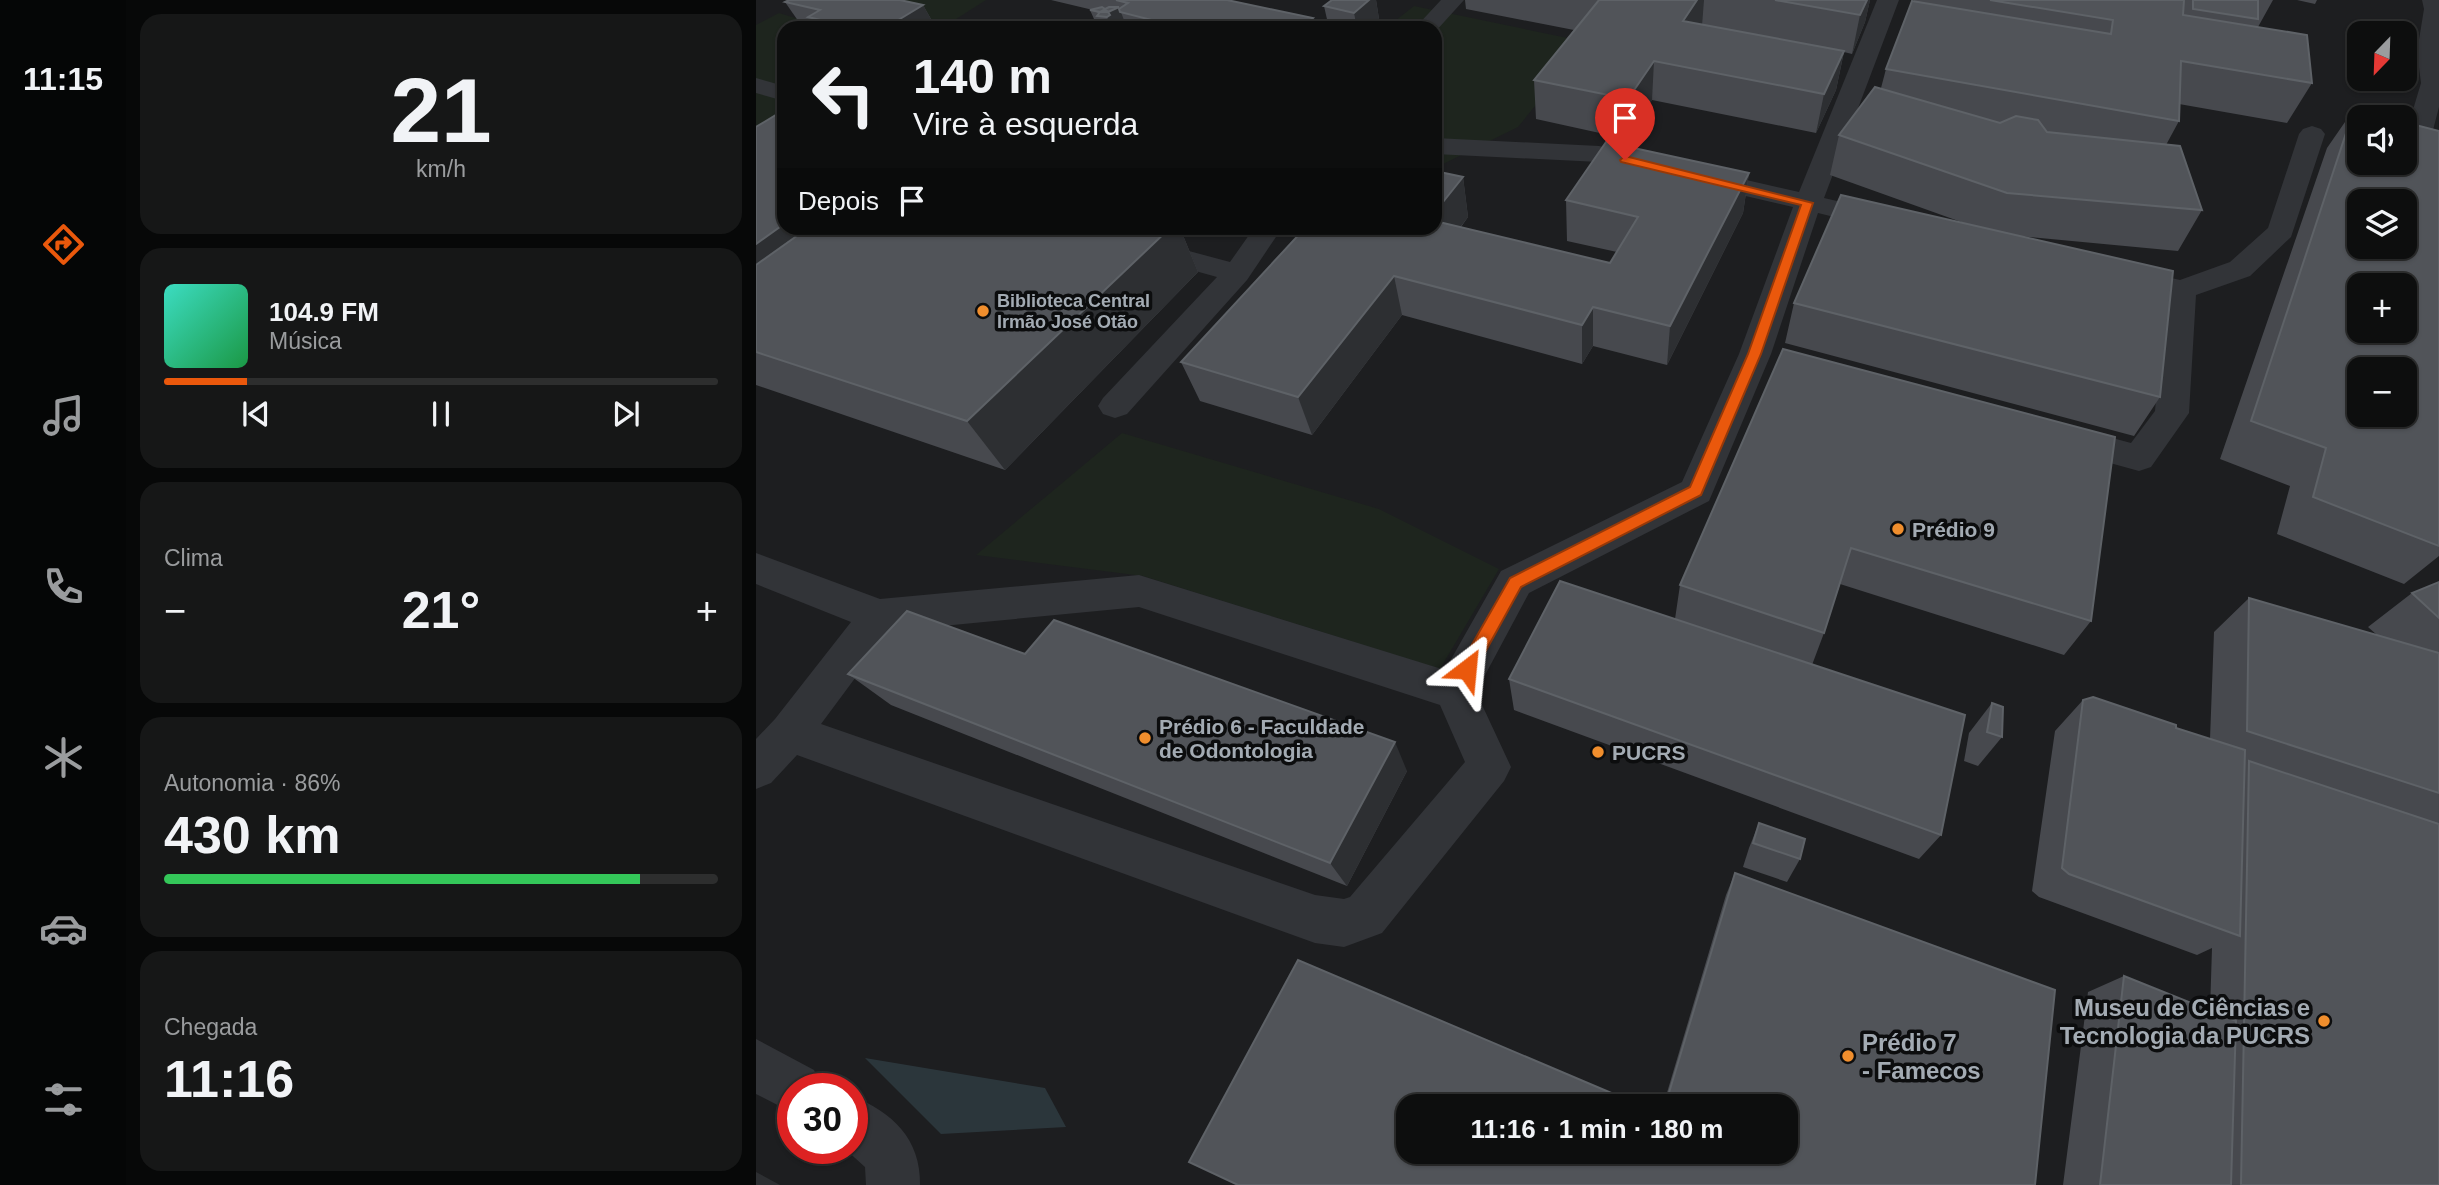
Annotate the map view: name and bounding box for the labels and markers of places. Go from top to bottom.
pin [1595,88,1655,160]
place label: Biblioteca Central Irmão José Otão [997,291,1150,332]
marker: Biblioteca Central Irmão José Otão [975,303,991,319]
place label: Prédio 9 [1912,518,1995,541]
marker: Prédio 9 [1890,521,1906,537]
place label: Prédio 6 - Faculdade de Odontologia [1159,715,1364,762]
marker: Prédio 6 - Faculdade de Odontologia [1137,730,1153,746]
place label: PUCRS [1612,741,1686,764]
marker: PUCRS [1590,744,1606,760]
place label: Museu de Ciências e Tecnologia da PUCRS [2060,994,2310,1049]
marker: Museu de Ciências e Tecnologia da PUCRS [2316,1013,2332,1029]
place label: Prédio 7 - Famecos [1862,1029,1981,1084]
marker: Prédio 7 - Famecos [1840,1048,1856,1064]

